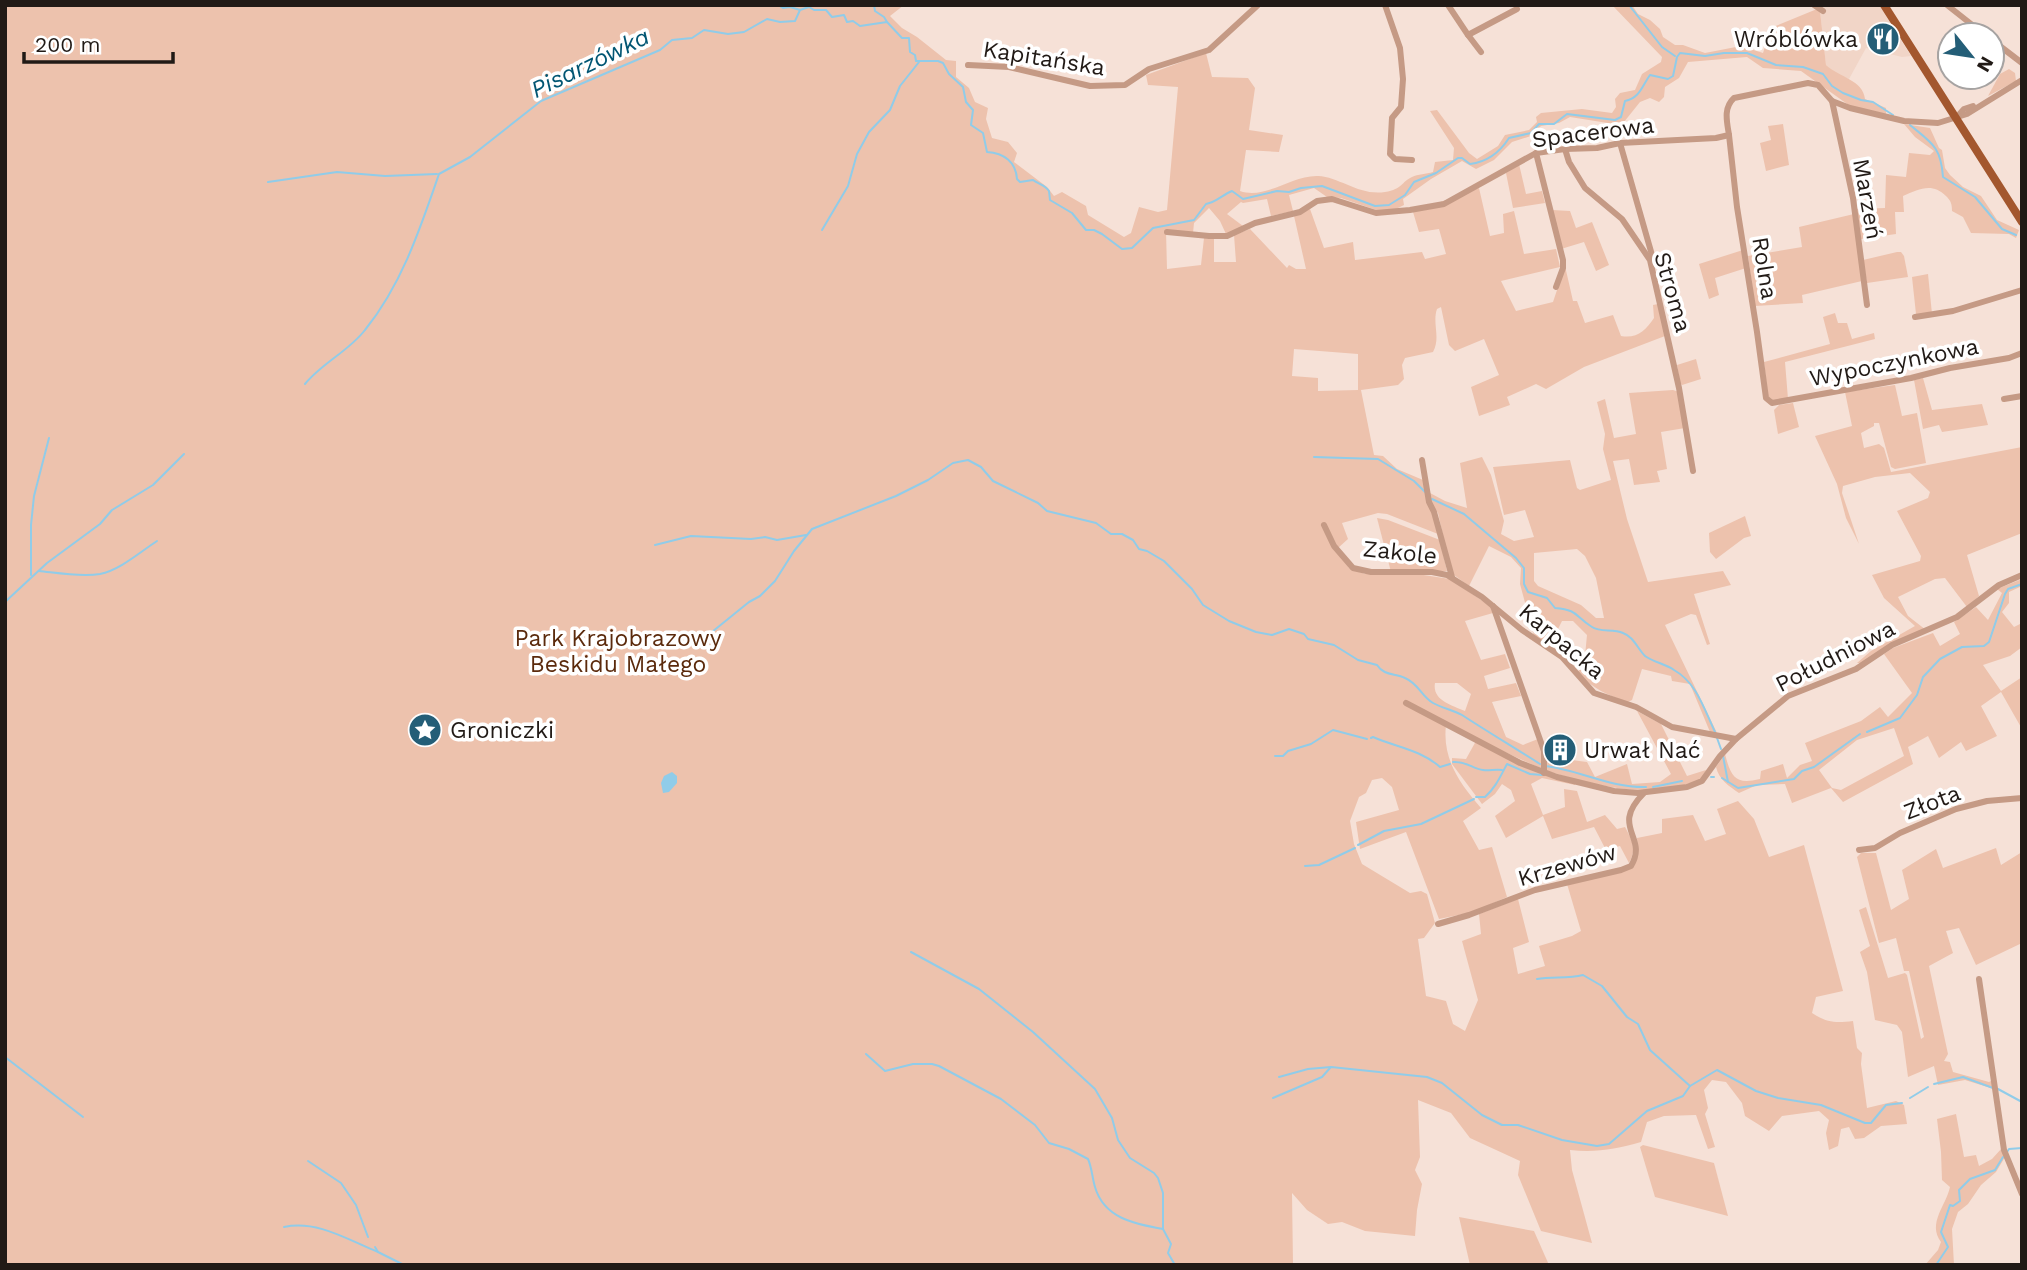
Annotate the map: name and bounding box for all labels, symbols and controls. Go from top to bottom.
restaurant icon: Wróblówka [1864,20,1902,58]
scale bar [24,21,173,65]
north arrow [1936,21,2006,91]
water label: Pisarzówka [526,22,654,104]
place label: Wróblówka [1734,26,1858,53]
text: 200 m [35,32,101,57]
street label: Kapitańska [981,36,1107,81]
text: N [1972,52,1999,76]
street label: Spacerowa [1531,112,1656,153]
street label: Marzeń [1847,157,1888,242]
street label: Rolna [1746,235,1783,301]
street label: Stroma [1648,249,1697,335]
street label: Wypoczynkowa [1807,333,1981,392]
street label: Zakole [1362,535,1438,570]
street label: Karpacka [1513,598,1610,685]
street label: Południowa [1771,615,1900,698]
park label: Park Krajobrazowy Beskidu Małego [514,625,722,678]
place icon: Groniczki [406,711,444,749]
place label: Groniczki [450,717,554,744]
building icon: Urwał Nać [1541,731,1579,769]
place label: Urwał Nać [1584,737,1701,764]
street label: Złota [1900,779,1964,826]
street label: Krzewów [1515,839,1619,892]

